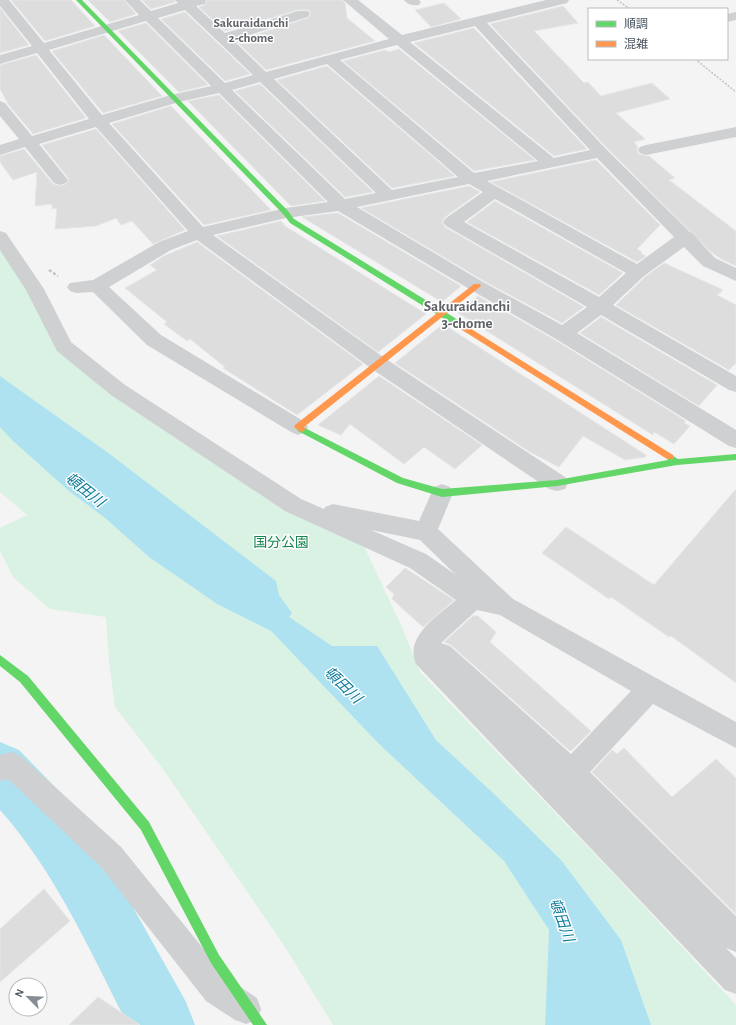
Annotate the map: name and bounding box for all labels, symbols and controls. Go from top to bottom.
legend [588,8,728,60]
district label: Sakuraidanchi 2-chome [214,17,288,45]
text: 順調 [624,18,648,30]
text: 混雑 [624,37,648,50]
district label: Sakuraidanchi 3-chome [424,299,510,331]
water label: 頓田川 [62,470,109,511]
park label: 国分公園 [253,535,309,550]
water label: 頓田川 [321,664,366,708]
water label: 頓田川 [547,896,578,946]
north arrow [8,977,48,1017]
text: N [13,987,26,999]

